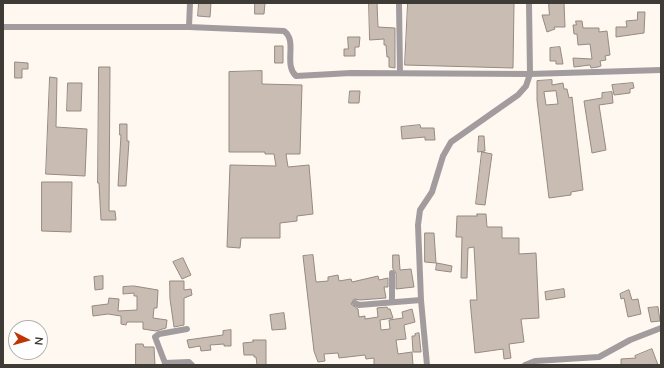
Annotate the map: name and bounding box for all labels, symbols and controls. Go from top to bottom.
north arrow [8,320,48,360]
text: N [32,336,46,346]

